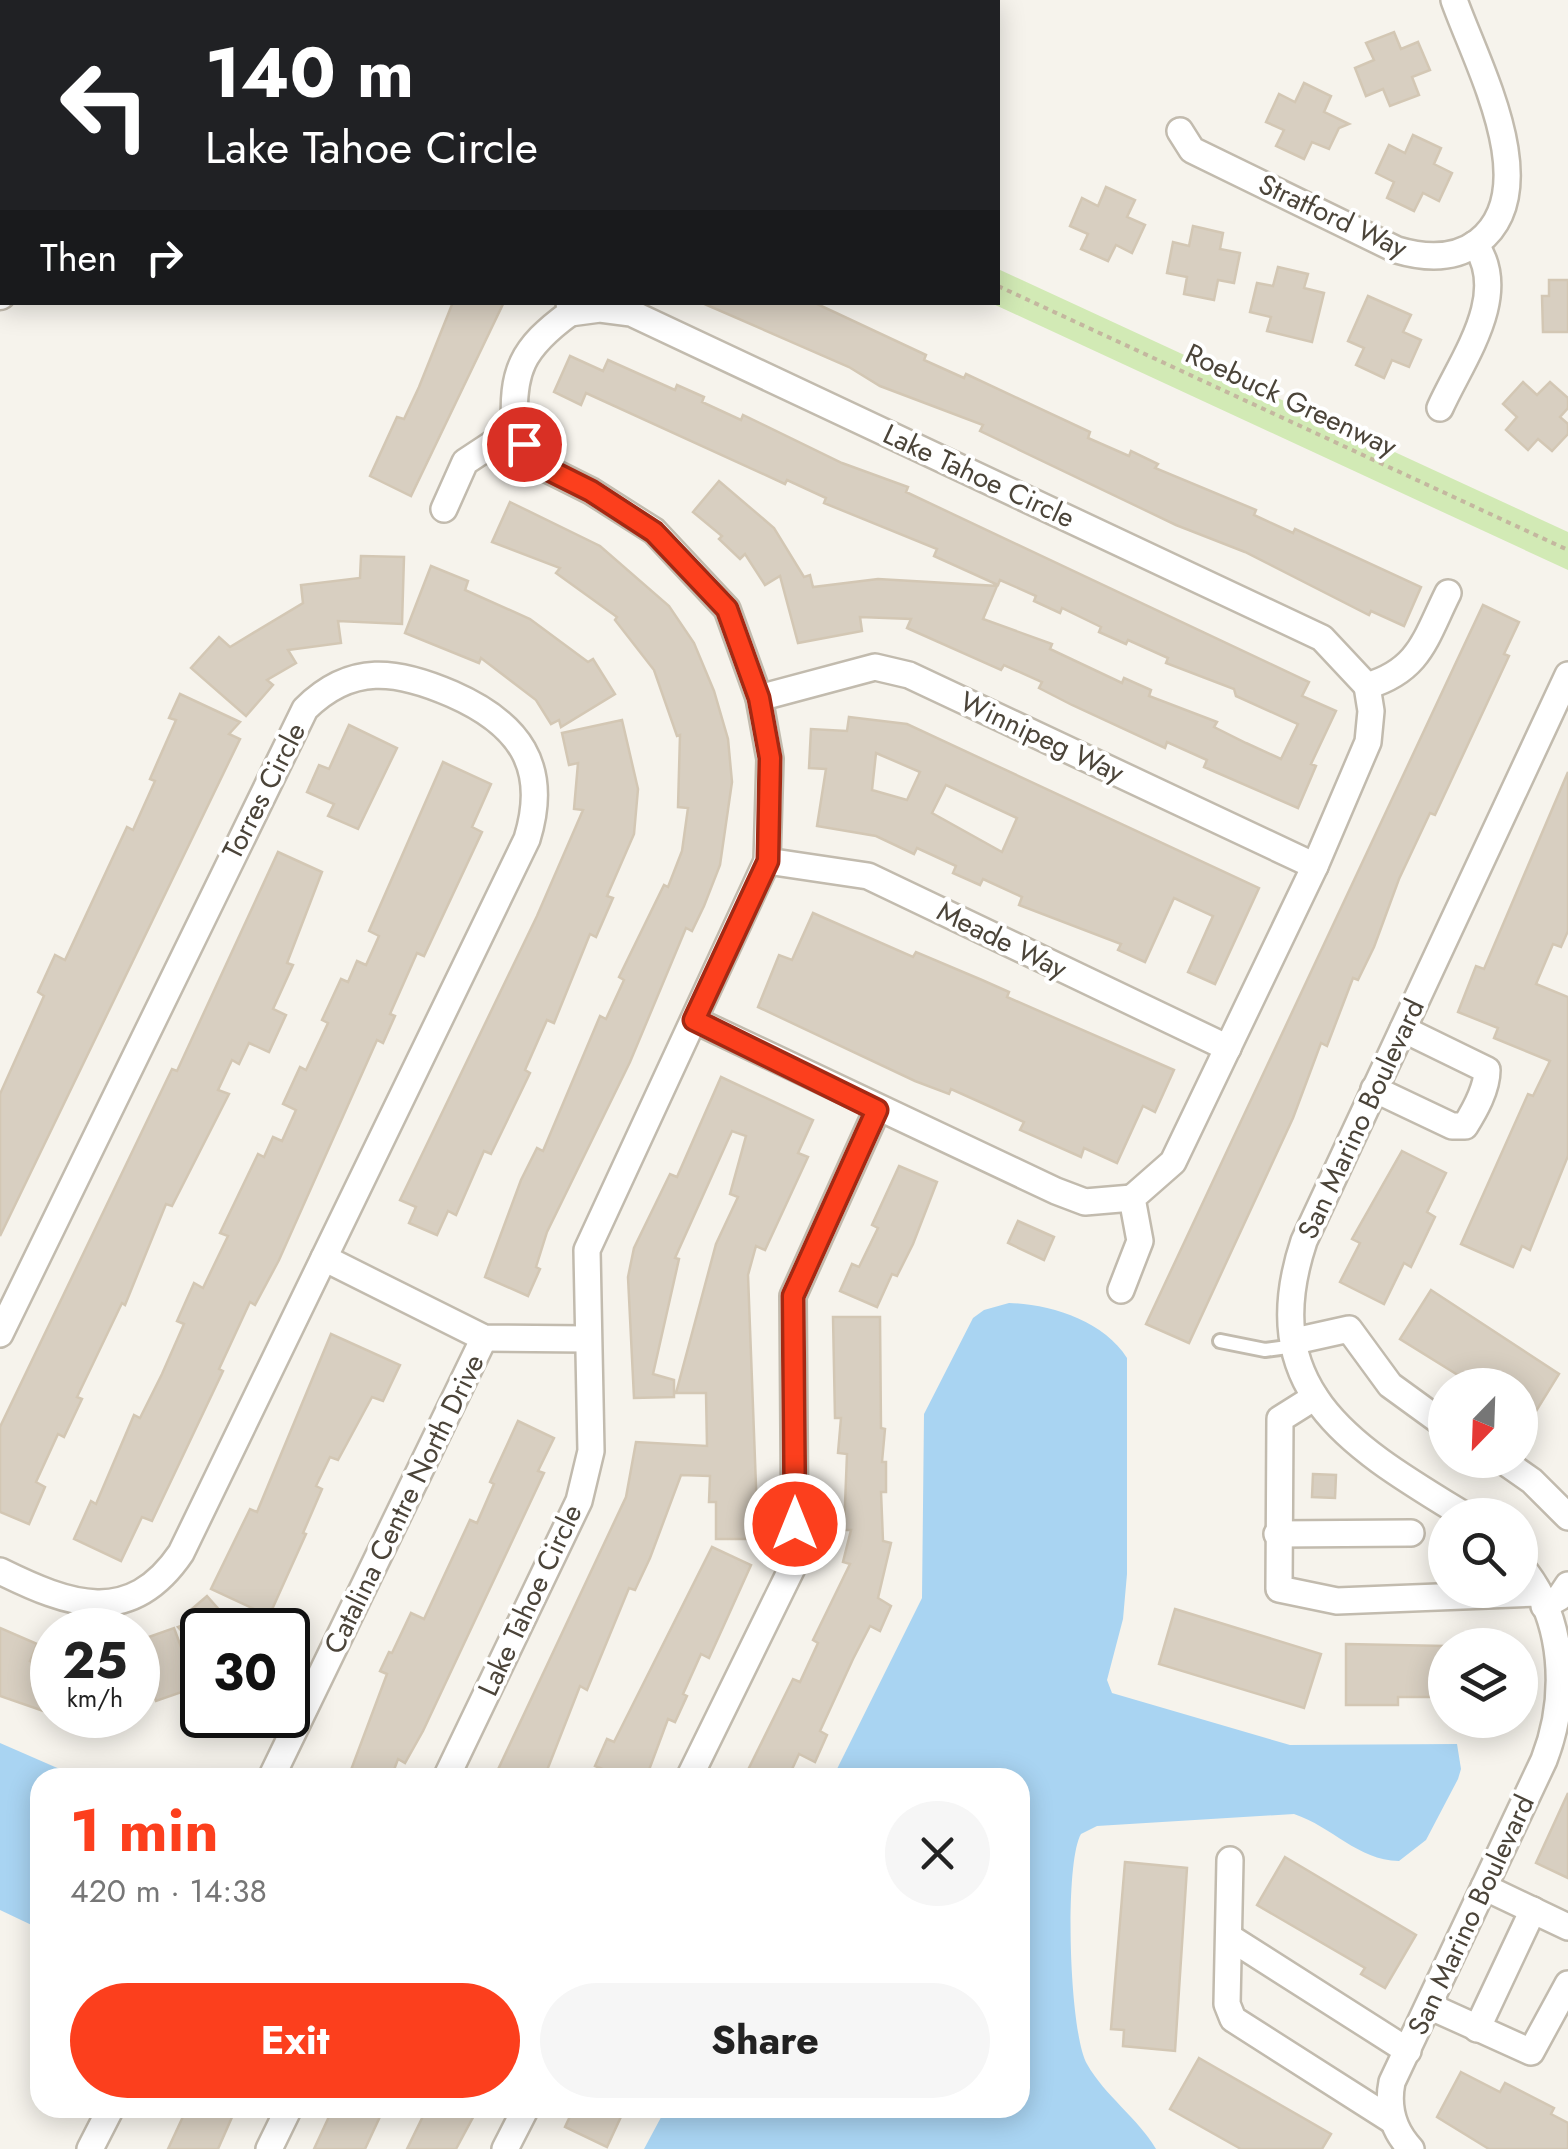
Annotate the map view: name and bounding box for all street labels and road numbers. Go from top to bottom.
street label: Stratford Way [1252,164,1415,269]
street label: Roebuck Greenway [1179,333,1404,467]
street label: Lake Tahoe Circle [876,414,1082,538]
street label: Winnipeg Way [953,681,1131,793]
street label: Torres Circle [212,716,316,866]
street label: Meade Way [930,891,1074,989]
street label: San Marino Boulevard [1287,992,1435,1246]
street label: Catalina Centre North Drive [314,1347,494,1661]
street label: Lake Tahoe Circle [468,1497,592,1703]
street label: San Marino Boulevard [1397,1788,1545,2042]

